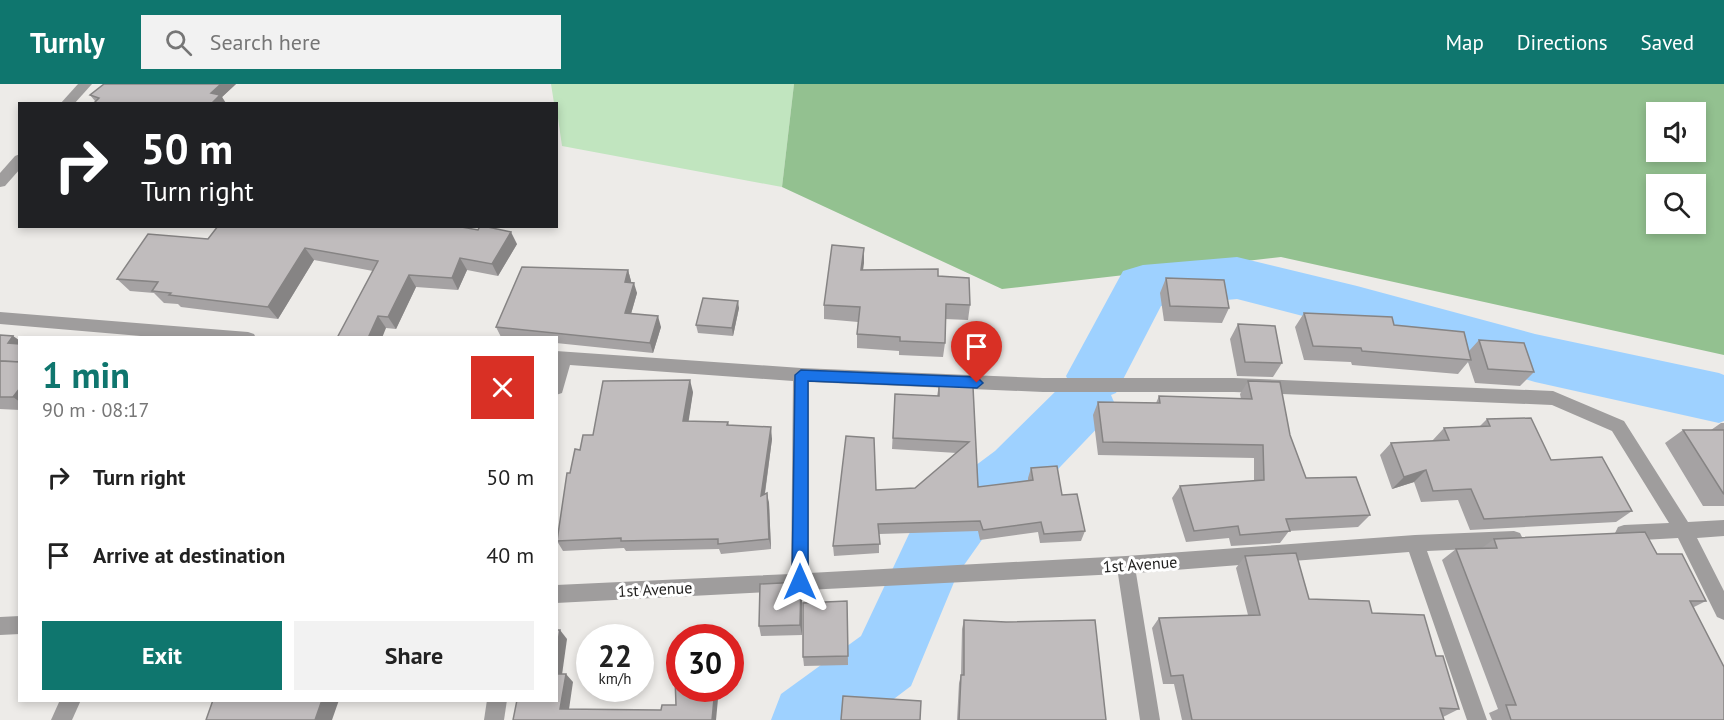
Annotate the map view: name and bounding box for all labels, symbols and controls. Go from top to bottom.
search box [141,15,561,69]
text: Turnly [30,24,105,61]
icon: search [162,26,195,59]
text: Search here [210,28,321,56]
text: Map [1445,29,1484,56]
text: Directions [1517,29,1608,56]
text: Saved [1641,29,1694,56]
map controls [1646,102,1706,234]
button: sound [1646,102,1706,162]
text: 50 m [141,121,233,176]
icon: right [42,126,120,204]
text: Turn right [141,174,254,208]
button: search [1646,174,1706,234]
pin [951,321,1002,383]
icon: arrive [960,330,993,363]
text: 1 min [42,351,130,398]
button: close [471,356,534,419]
text: 90 m · 08:17 [42,397,149,423]
icon: right [42,461,75,494]
text: Turn right [93,463,185,491]
text: 50 m [486,463,534,491]
icon: arrive [42,539,75,572]
text: Arrive at destination [93,541,285,569]
text: 40 m [486,541,534,569]
position arrow [768,550,832,614]
street label: 1st Avenue [1102,551,1178,577]
street label: 1st Avenue [617,577,693,601]
button: Exit [42,621,282,690]
button: Share [294,621,534,690]
speed limit sign: 30 [666,624,744,702]
text: 22 [598,636,632,675]
text: km/h [599,669,631,688]

